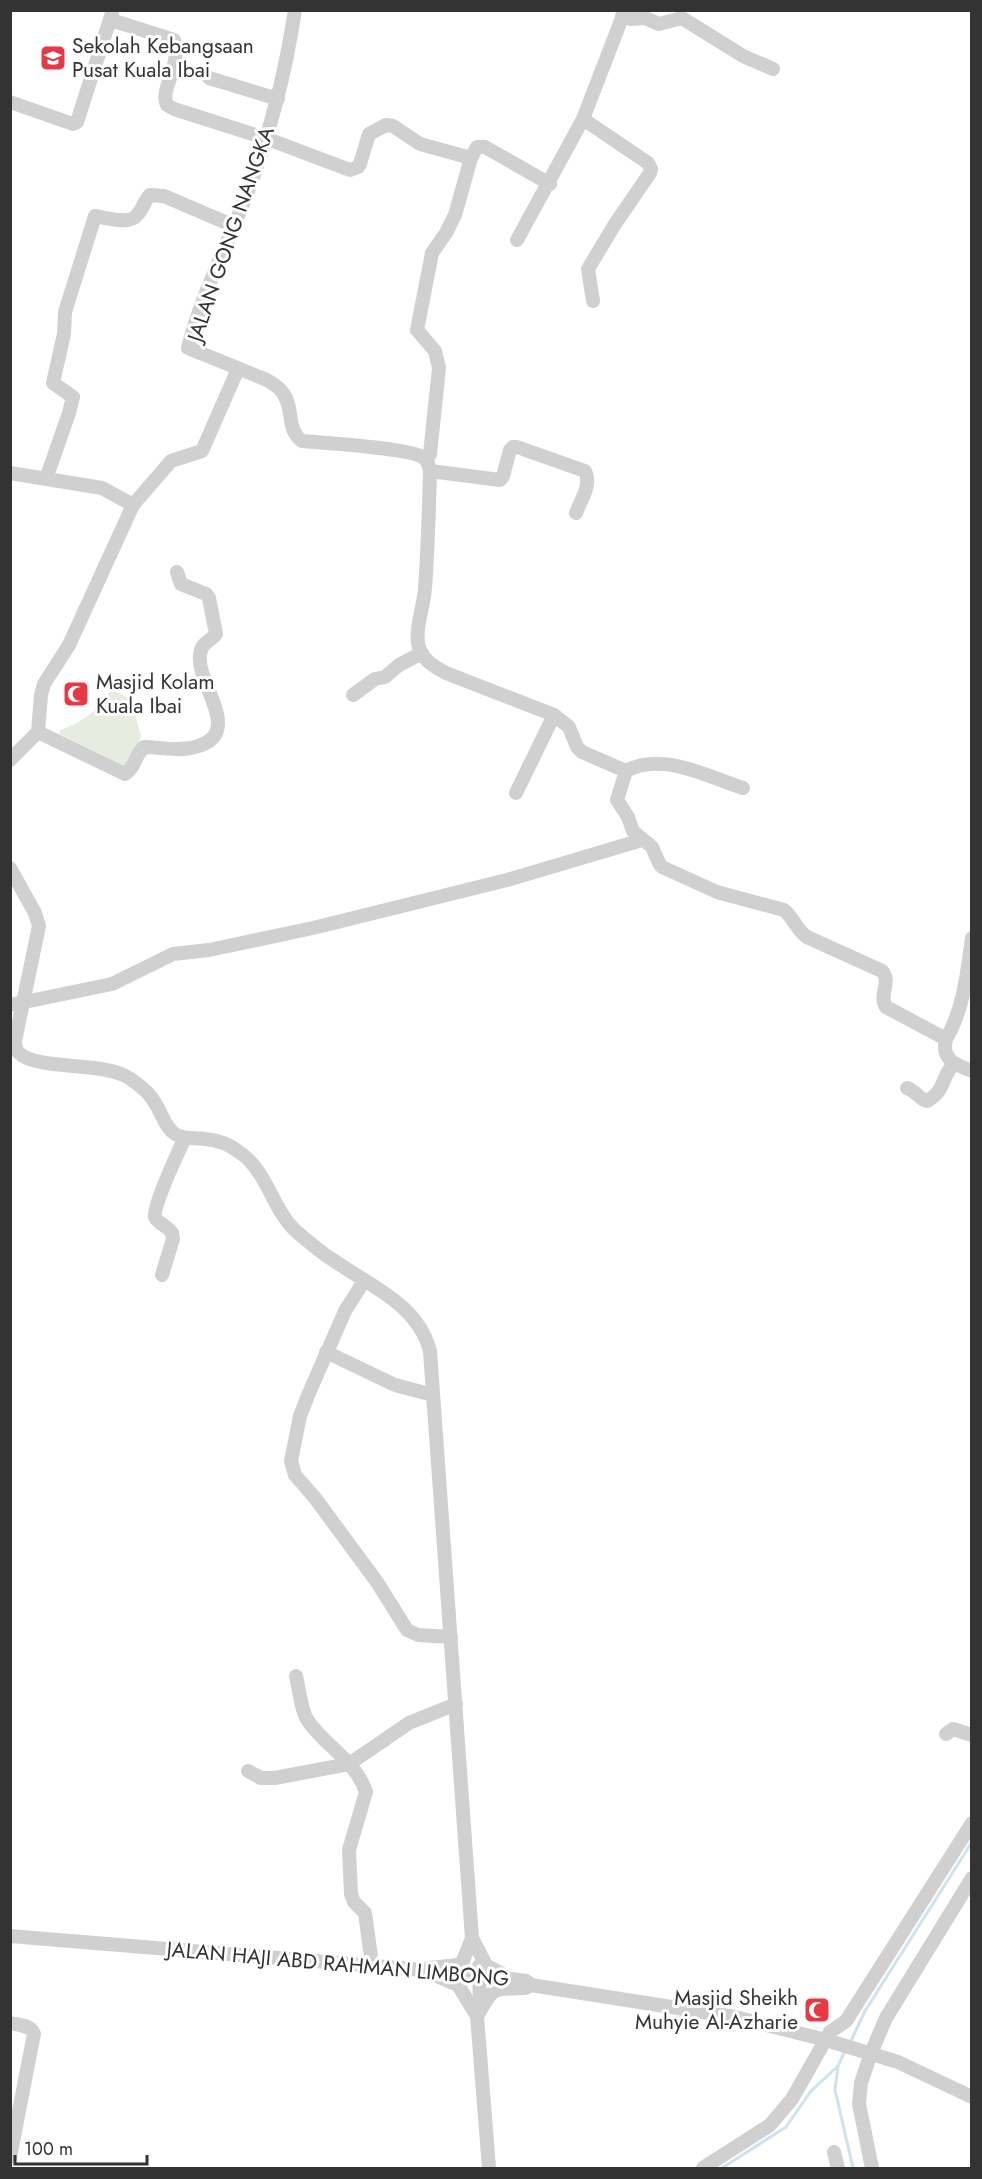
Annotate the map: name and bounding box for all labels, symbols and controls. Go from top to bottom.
place label: Sekolah Kebangsaan Pusat Kuala Ibai [72,31,254,85]
school or university icon: Sekolah Kebangsaan Pusat Kuala Ibai [38,43,68,73]
street label: JALAN GONG NANGKA [179,122,282,348]
place label: Masjid Kolam Kuala Ibai [96,667,215,721]
mosque icon: Masjid Kolam Kuala Ibai [61,679,91,709]
street label: JALAN HAJI ABD RAHMAN LIMBONG [163,1934,510,1994]
place label: Masjid Sheikh Muhyie Al-Azharie [635,1983,798,2037]
mosque icon: Masjid Sheikh Muhyie Al-Azharie [802,1995,832,2025]
scale bar [15,2128,147,2166]
text: 100 m [24,2136,73,2162]

